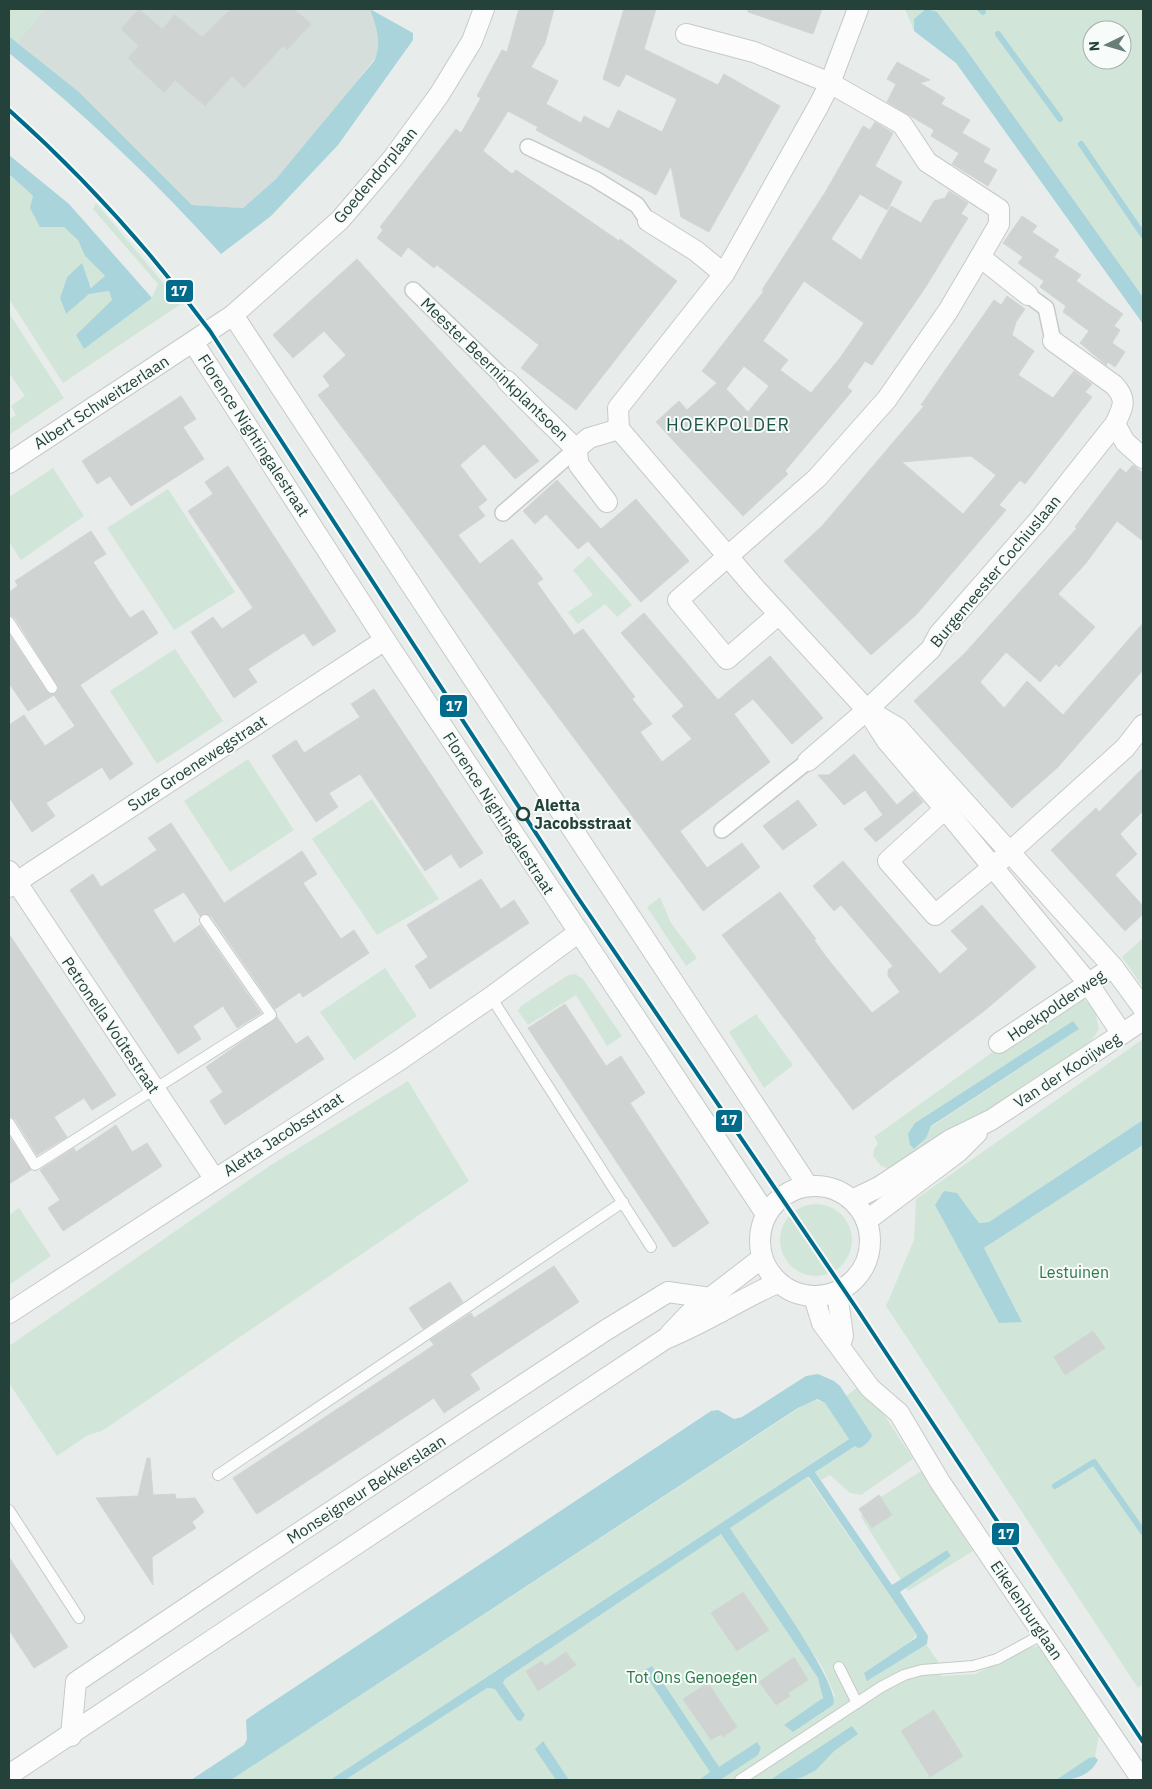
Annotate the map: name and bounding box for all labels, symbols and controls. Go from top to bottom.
north arrow [1082,20,1132,70]
text: N [1085,40,1103,52]
street label: Goedendorplaan [329,123,421,227]
line badge: 17 [165,279,194,303]
text: 17 [171,282,187,300]
street label: Meester Beerninkplantsoen [417,293,573,445]
street label: Florence Nightingalestraat [194,350,314,520]
street label: Albert Schweitzerlaan [30,351,172,453]
district label: HOEKPOLDER [666,413,790,436]
street label: Burgemeester Cochiuslaan [925,491,1065,651]
line badge: 17 [439,694,468,718]
text: 17 [446,697,462,715]
street label: Suze Groenewegstraat [124,711,270,815]
street label: Florence Nightingalestraat [439,728,559,898]
place label: Aletta Jacobsstraat [534,795,632,833]
marker: Aletta Jacobsstraat [516,807,530,821]
street label: Petronella Voûtestraat [58,953,164,1097]
street label: Hoekpolderweg [1003,965,1109,1045]
street label: Van der Kooijweg [1010,1028,1125,1112]
street label: Aletta Jacobsstraat [219,1088,347,1180]
line badge: 17 [715,1109,743,1133]
text: 17 [721,1111,737,1129]
park label: Lestuinen [1039,1262,1109,1282]
street label: Monseigneur Bekkerslaan [283,1430,449,1548]
line badge: 17 [991,1522,1020,1546]
text: 17 [998,1525,1014,1543]
street label: Eikelenburglaan [986,1557,1068,1663]
park label: Tot Ons Genoegen [626,1667,758,1687]

